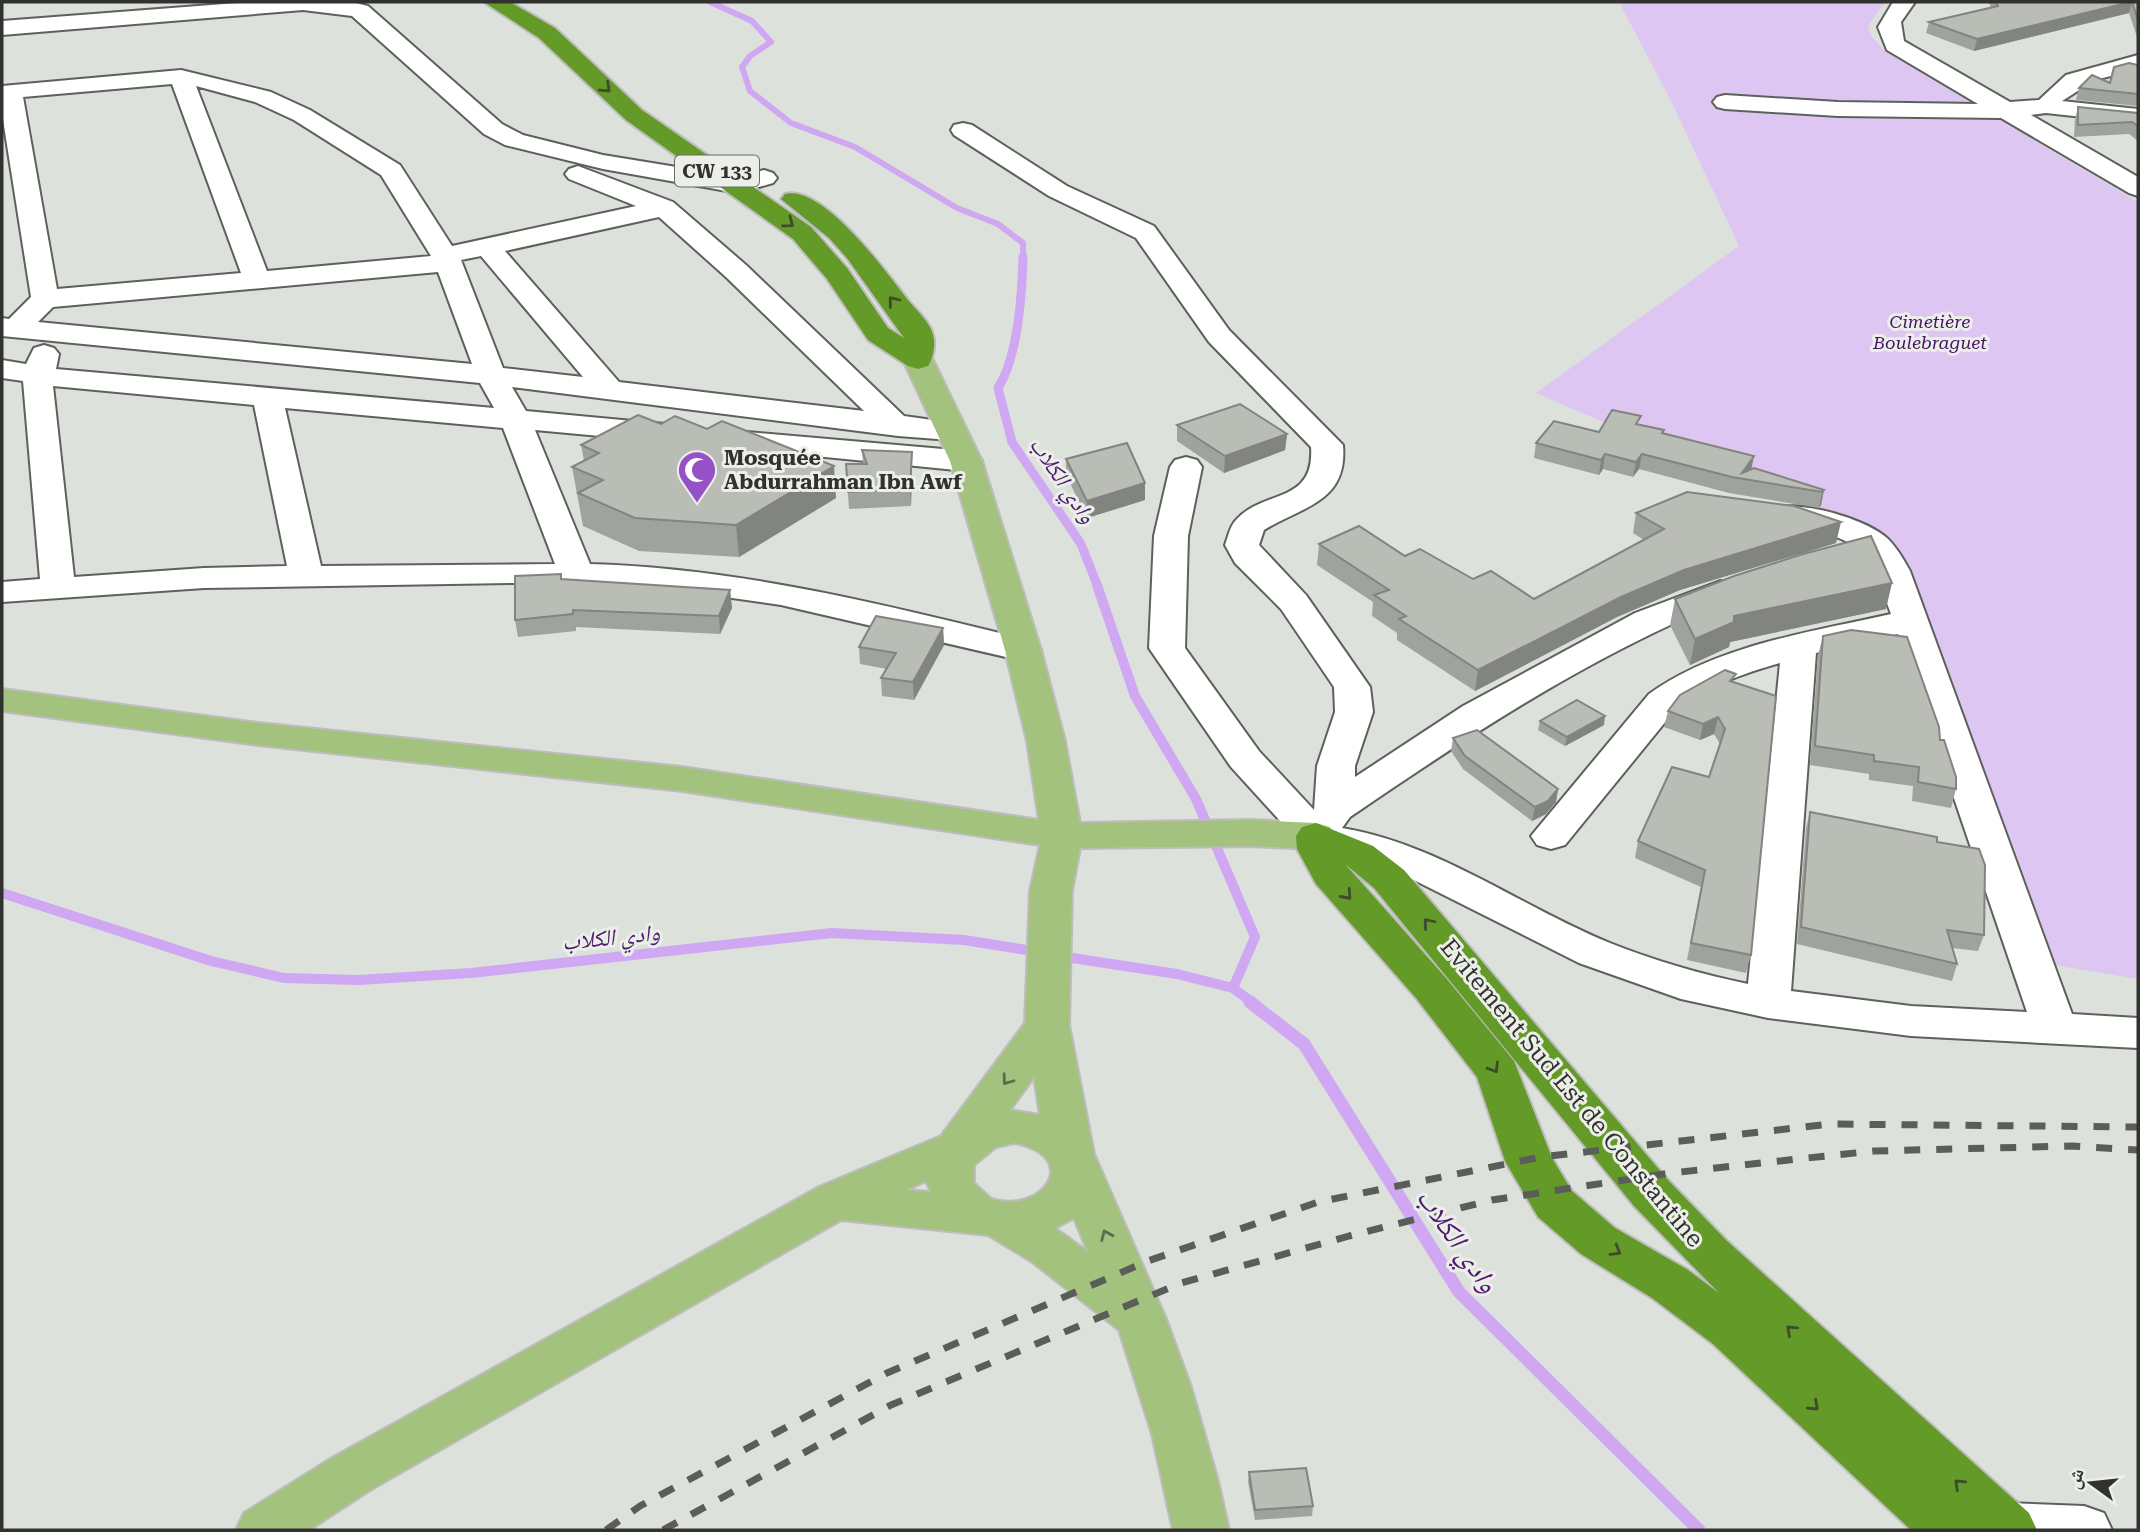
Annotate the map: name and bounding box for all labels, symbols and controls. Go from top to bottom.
one-way arrow [598,80,611,93]
road number: CW 133 [675,155,759,186]
one-way arrow [781,214,794,227]
one-way arrow [889,296,901,309]
park label: Cimetière Boulebraguet [1872,311,1987,353]
water label: وادي الكلاب [1020,432,1101,532]
place label: Mosquée Abdurrahman Ibn Awf [724,446,963,494]
mosque icon: Mosquée Abdurrahman Ibn Awf [676,449,718,504]
one-way arrow [1338,887,1351,900]
water label: وادي الكلاب [561,919,662,961]
one-way arrow [1424,919,1436,932]
street label: Evitement Sud Est de Constantine [1435,933,1709,1253]
one-way arrow [1486,1060,1499,1073]
one-way arrow [1003,1073,1015,1085]
water label: وادي الكلاب [1405,1182,1505,1302]
one-way arrow [1100,1230,1114,1243]
one-way arrow [1608,1243,1621,1256]
one-way arrow [1786,1326,1799,1338]
one-way arrow [1806,1397,1819,1410]
north arrow [2056,1448,2126,1518]
text: ش [2061,1466,2089,1491]
one-way arrow [1954,1480,1967,1492]

